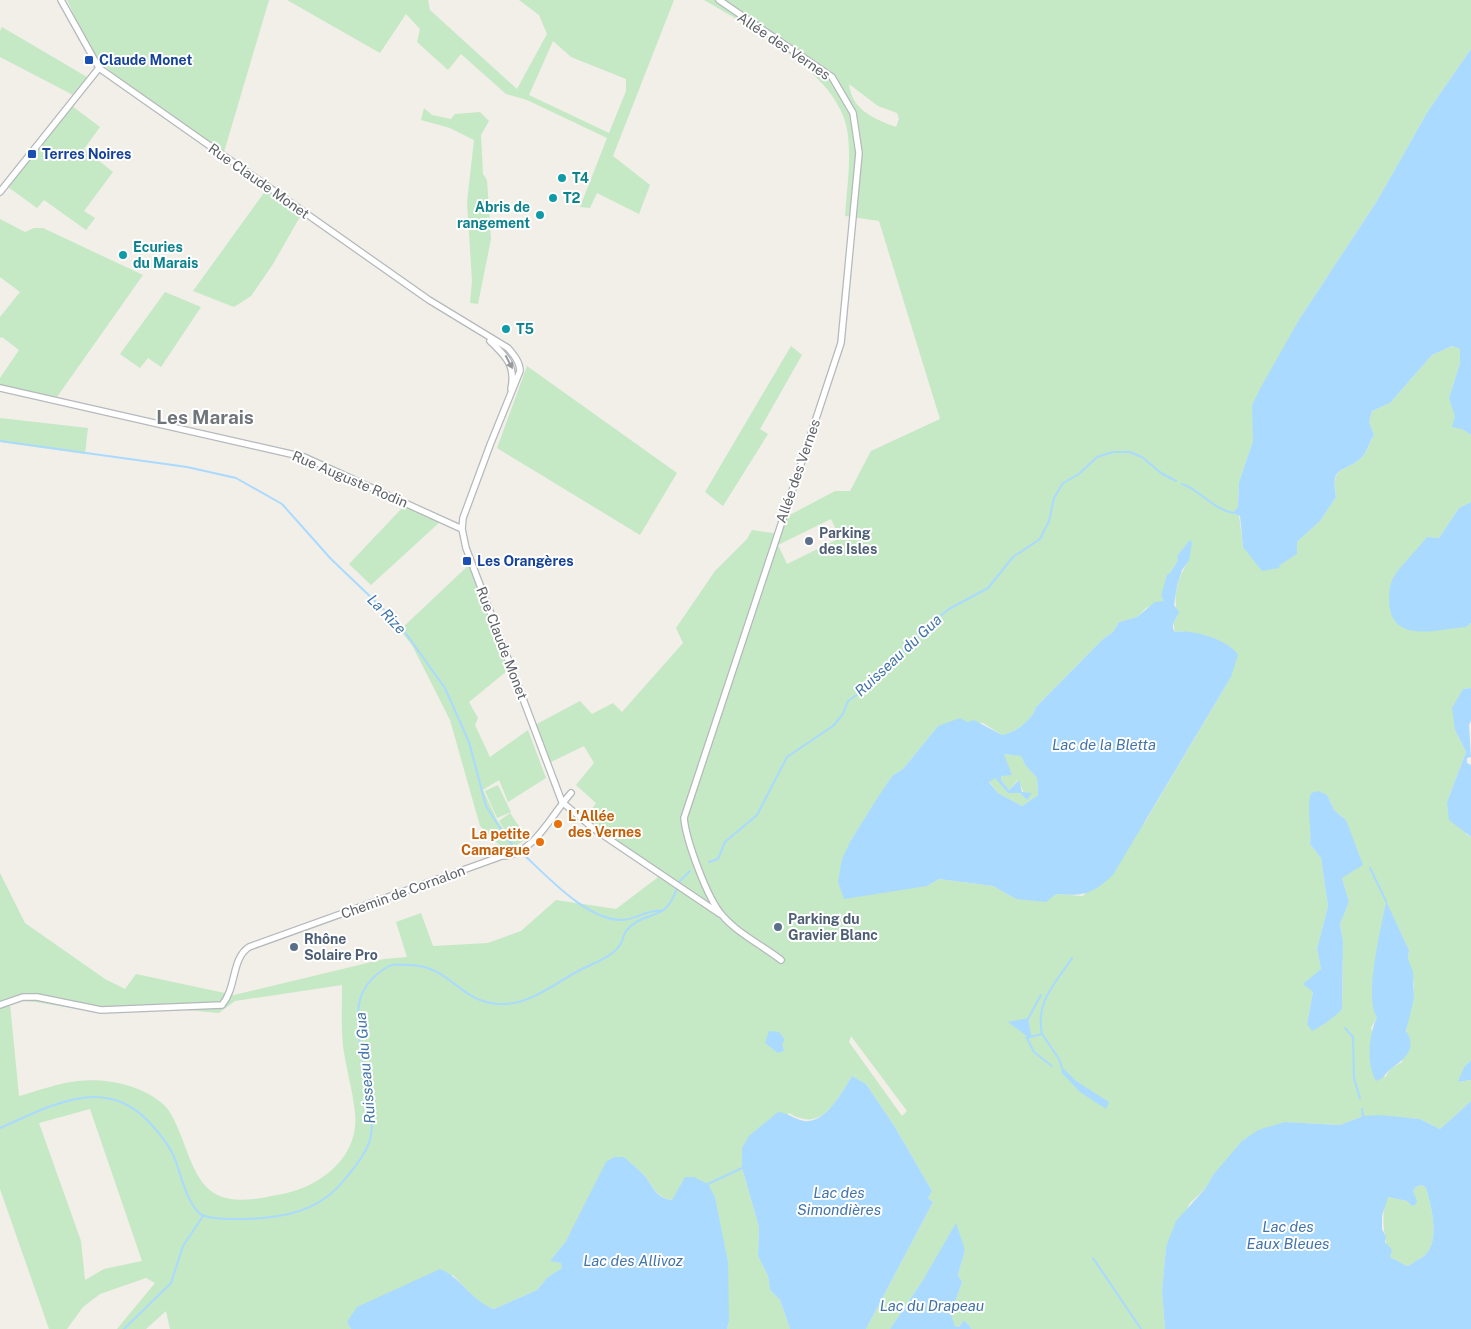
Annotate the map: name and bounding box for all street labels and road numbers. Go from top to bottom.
street label: Allée des Vernes [735,9,833,83]
street label: Rue Claude Monet [206,140,312,222]
street label: Allée des Vernes [773,417,823,525]
street label: Rue Auguste Rodin [290,447,410,511]
street label: Rue Claude Monet [473,584,531,702]
street label: Chemin de Cornalon [339,862,467,922]

